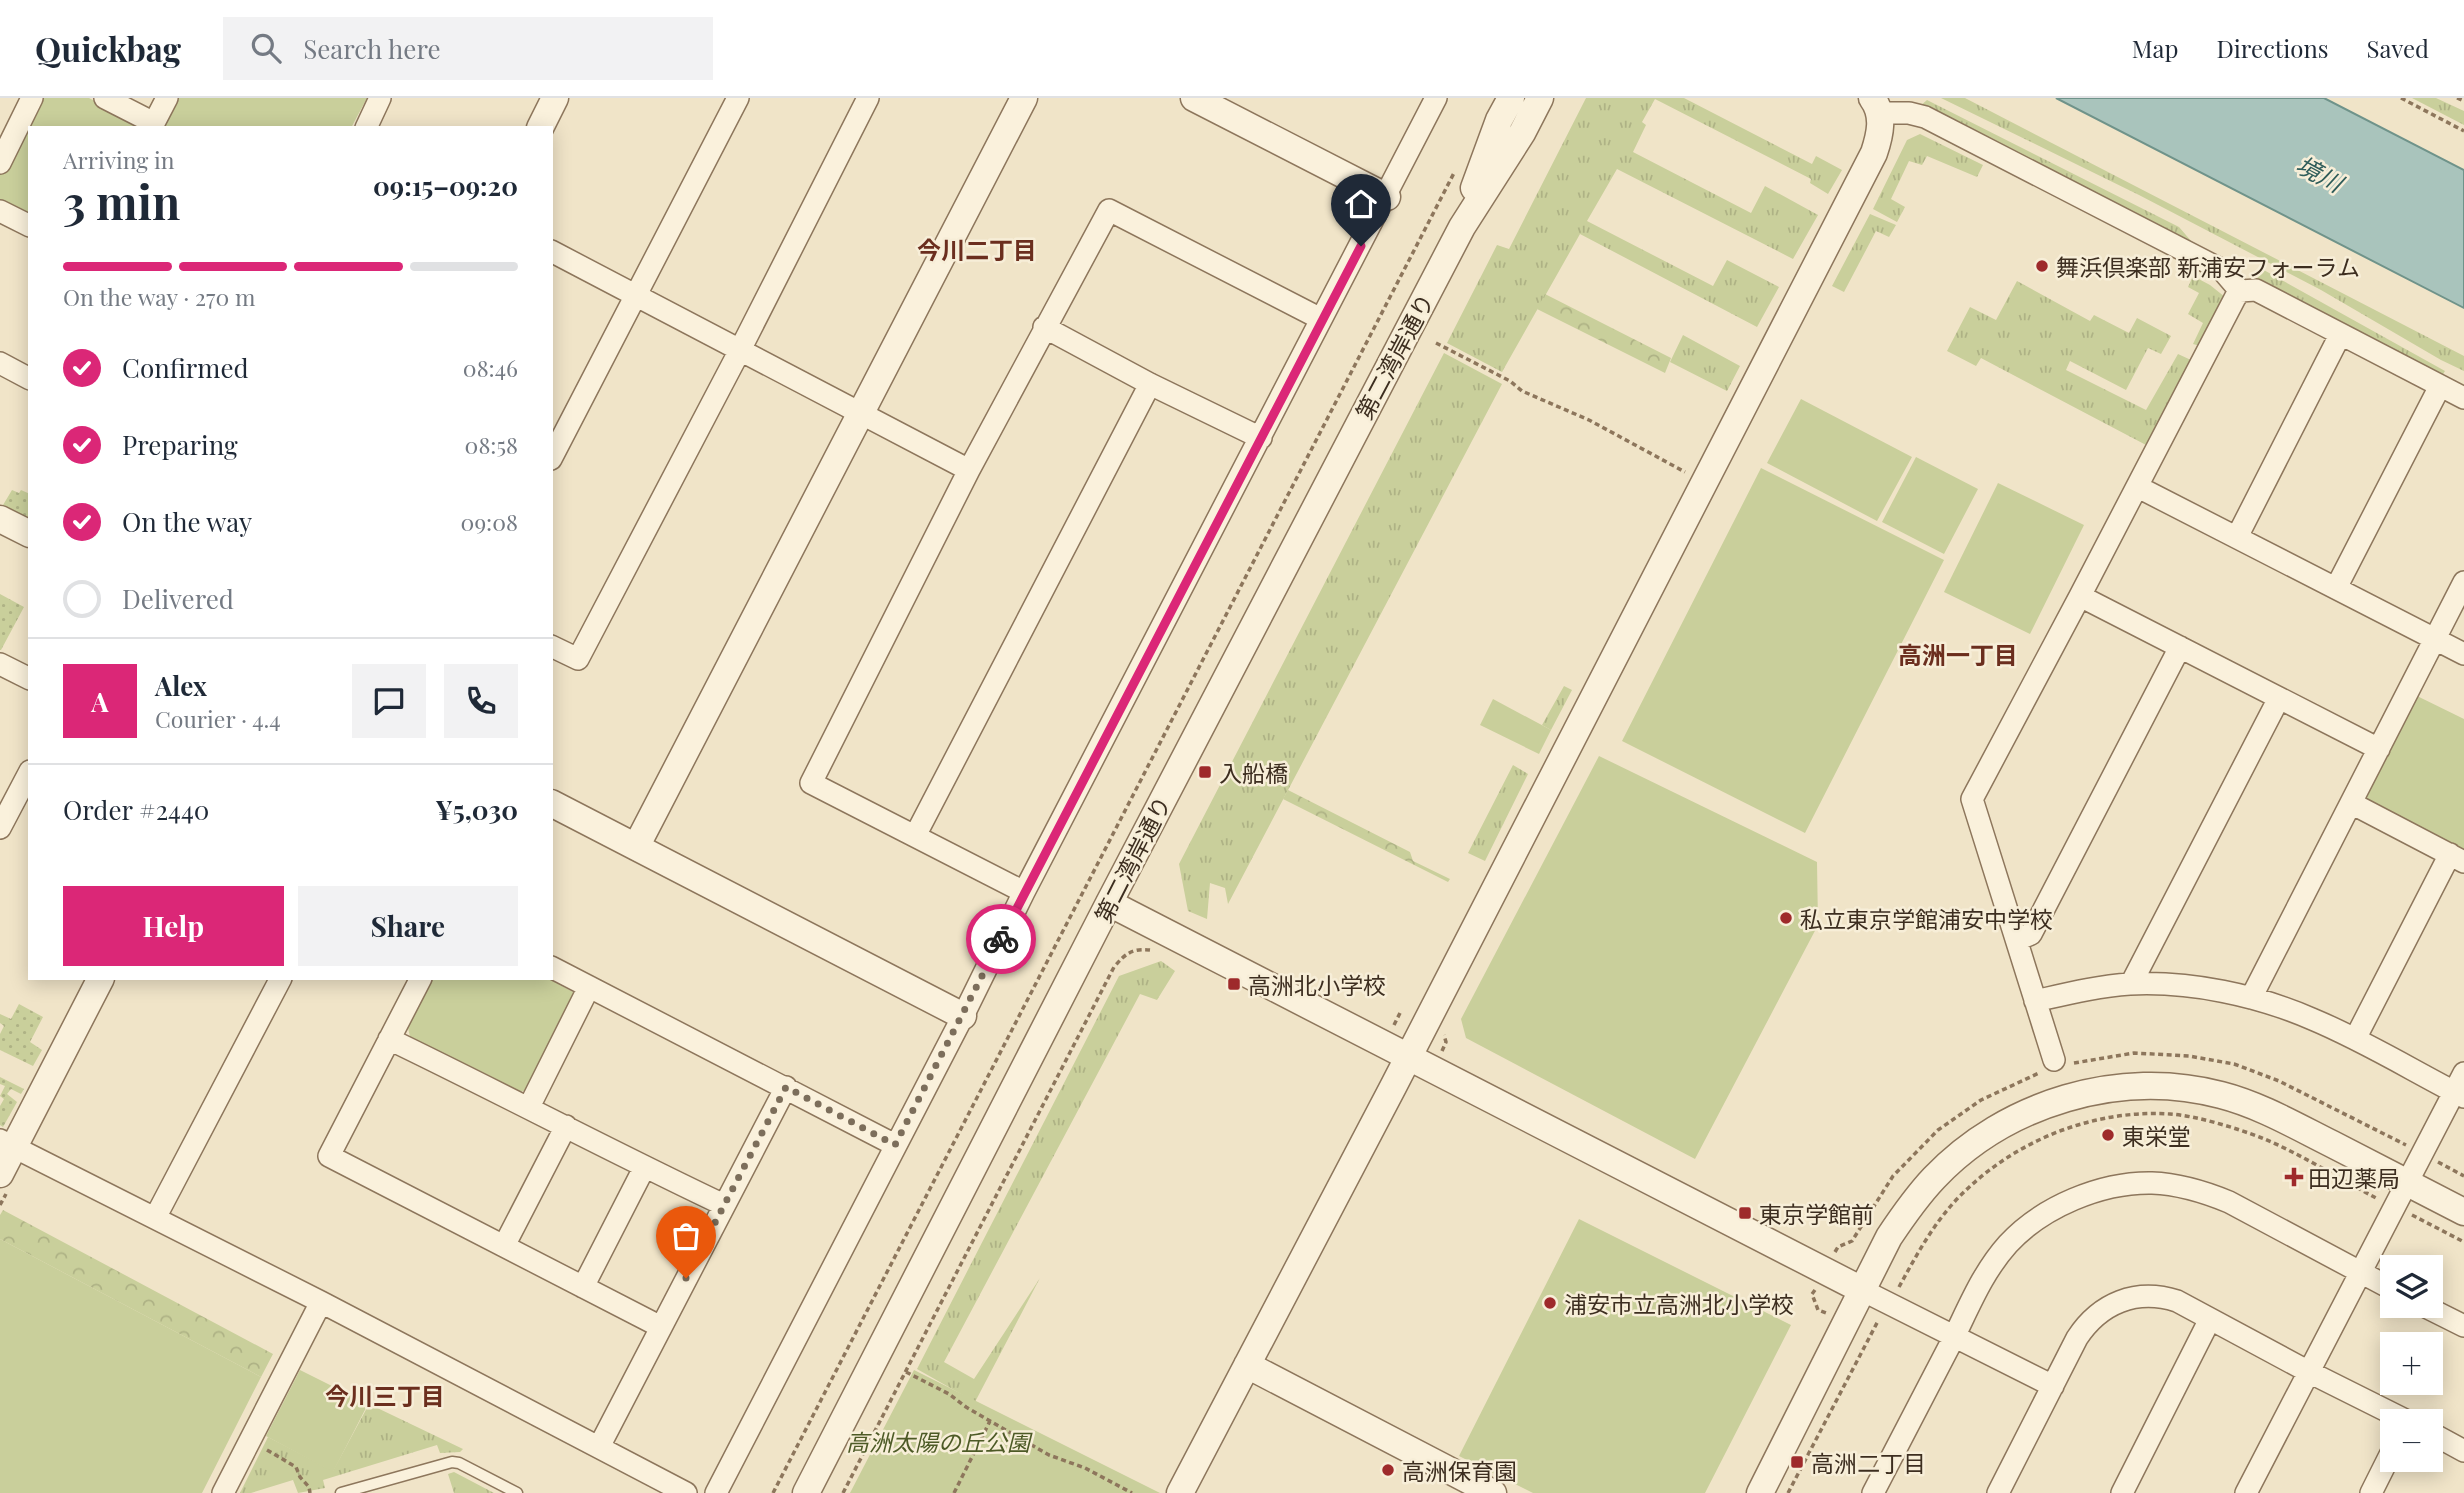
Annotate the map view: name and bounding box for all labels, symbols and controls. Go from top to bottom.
search box [223,17,713,80]
text: Quickbag [35,26,181,70]
icon: search [247,29,285,67]
text: Search here [303,31,441,66]
text: Map [2132,32,2178,64]
text: Directions [2216,32,2329,64]
text: Saved [2367,32,2429,64]
text: Arriving in [63,144,175,175]
water label: 境川 [2291,148,2351,200]
text: 09:15–09:20 [373,168,518,203]
text: 3 min [63,170,180,232]
pin [1331,174,1391,246]
icon: home [1342,185,1380,223]
district label: 今川二丁目 [917,233,1037,265]
place label: 舞浜倶楽部 新浦安フォーラム [2056,251,2360,282]
marker: 舞浜倶楽部 新浦安フォーラム [2034,258,2050,274]
text: On the way · 270 m [63,281,255,312]
street label: 第二湾岸通り [1348,288,1440,424]
icon: check [63,349,101,387]
text: Confirmed [122,350,249,385]
text: 08:46 [463,352,518,383]
icon: check [63,426,101,464]
text: Preparing [122,427,238,462]
text: 08:58 [465,429,518,460]
icon: check [63,503,101,541]
text: On the way [122,504,252,539]
text: 09:08 [461,506,518,537]
text: Delivered [122,581,234,616]
district label: 高洲一丁目 [1898,638,2018,670]
button: chat [352,664,426,738]
button: phone [444,664,518,738]
text: Alex [155,668,207,703]
text: A [91,684,109,719]
text: Courier · 4.4 [155,703,281,734]
place label: 入船橋 [1219,757,1288,788]
marker: 入船橋 [1197,764,1213,780]
street label: 第二湾岸通り [1087,790,1177,928]
text: Order #2440 [63,792,209,827]
text: ¥5,030 [435,792,518,827]
button: Help [63,886,284,966]
button: Share [298,886,518,966]
place label: 私立東京学館浦安中学校 [1800,903,2053,934]
courier [966,904,1036,974]
marker: 私立東京学館浦安中学校 [1778,910,1794,926]
icon: bike [982,920,1020,958]
place label: 高洲北小学校 [1248,969,1386,1000]
marker: 高洲北小学校 [1226,976,1242,992]
place label: 東栄堂 [2122,1120,2191,1151]
marker: 東栄堂 [2100,1127,2116,1143]
place label: 田辺薬局 [2308,1162,2400,1193]
marker: 田辺薬局 [2286,1169,2302,1185]
place label: 東京学館前 [1759,1198,1874,1229]
marker: 東京学館前 [1737,1205,1753,1221]
pin [656,1206,716,1278]
icon: bag [667,1217,705,1255]
map controls [2380,1255,2443,1472]
button: layers [2380,1255,2443,1318]
place label: 浦安市立高洲北小学校 [1564,1288,1794,1319]
marker: 浦安市立高洲北小学校 [1542,1295,1558,1311]
button: + [2380,1332,2443,1395]
district label: 今川三丁目 [325,1379,445,1411]
button: − [2380,1409,2443,1472]
park label: 高洲太陽の丘公園 [846,1426,1033,1457]
place label: 高洲二丁目 [1811,1447,1926,1478]
marker: 高洲二丁目 [1789,1454,1805,1470]
place label: 高洲保育園 [1402,1455,1517,1486]
marker: 高洲保育園 [1380,1462,1396,1478]

